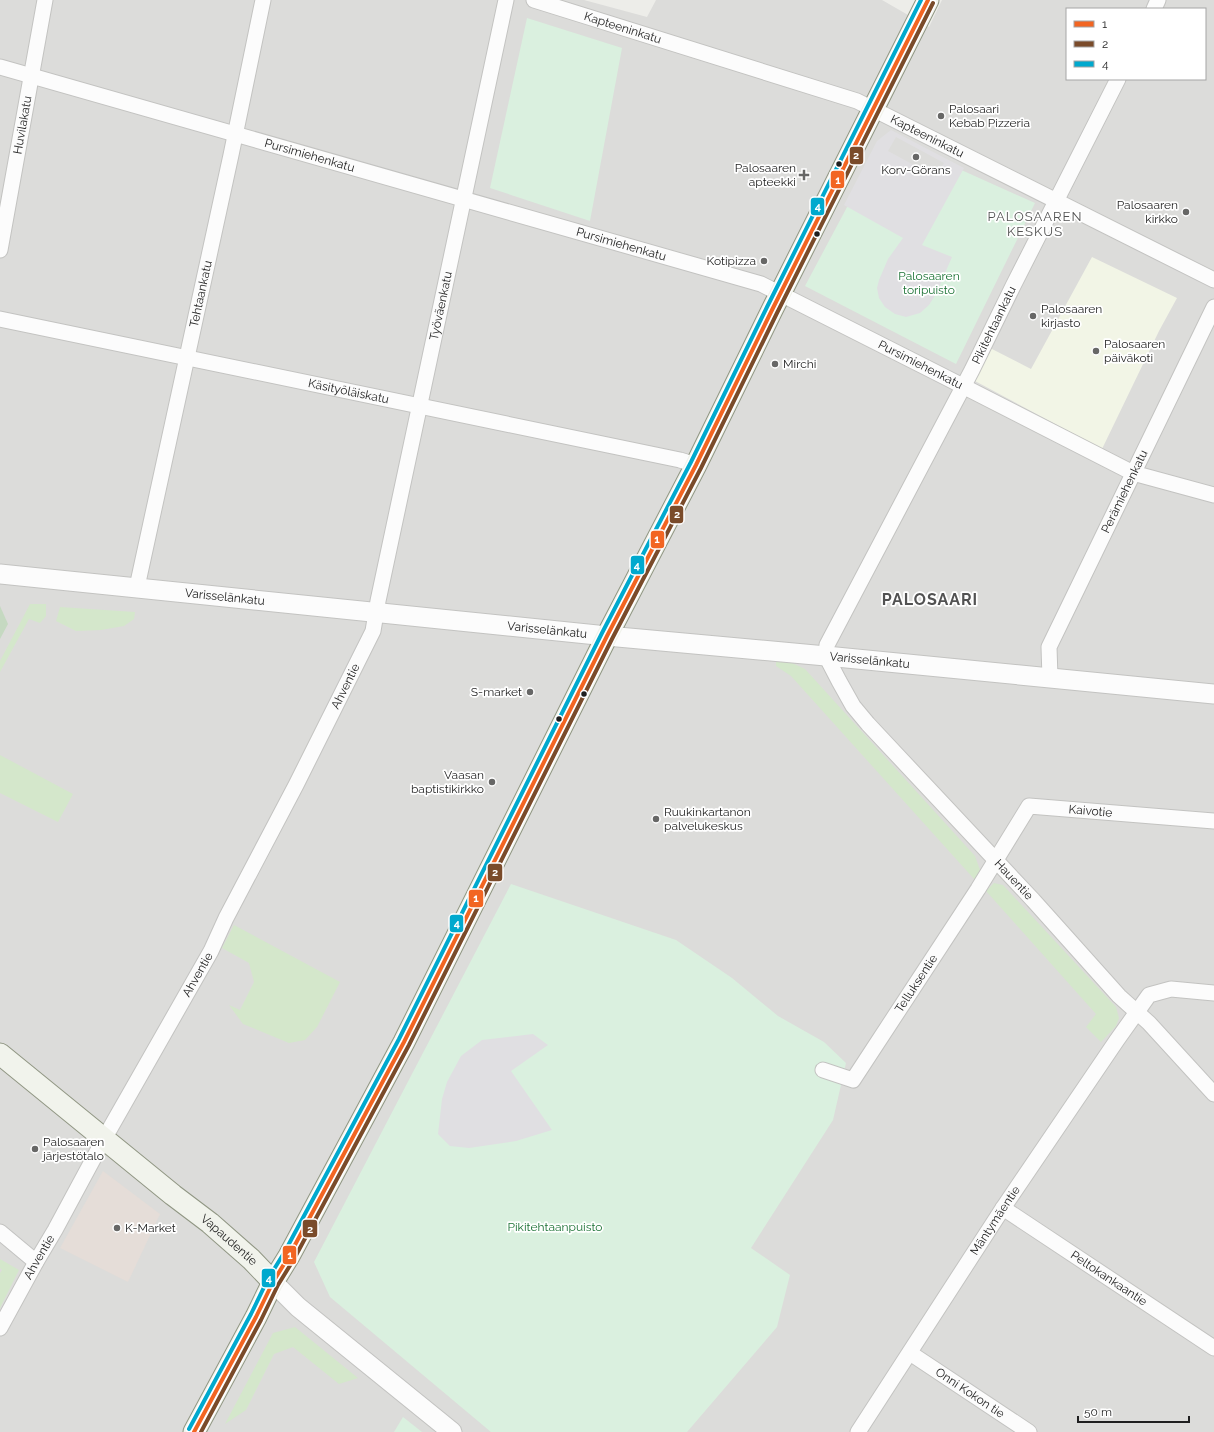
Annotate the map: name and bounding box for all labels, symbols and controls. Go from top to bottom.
legend [1066,8,1206,80]
street label: Kapteeninkatu [582,9,663,46]
text: 1 [1102,17,1107,31]
text: 2 [1102,37,1108,51]
text: 4 [1102,57,1109,71]
street label: Huvilakatu [10,95,35,155]
place label: Palosaari Kebab Pizzeria [949,102,1030,130]
marker: Palosaari Kebab Pizzeria [936,111,946,121]
street label: Kapteeninkatu [888,112,966,160]
street label: Pursimiehenkatu [263,136,356,175]
line badge: 2 [849,146,864,165]
text: 2 [853,149,859,162]
marker: Korv-Görans [911,152,921,162]
unlabelled marker [834,159,844,169]
place label: Palosaaren apteekki [735,161,796,189]
place label: Korv-Görans [881,163,951,177]
marker: Palosaaren apteekki [799,170,809,180]
line badge: 1 [830,170,845,189]
text: 1 [835,174,841,187]
line badge: 4 [810,197,825,216]
place label: Palosaaren kirkko [1117,198,1178,226]
text: 4 [815,200,821,213]
marker: Palosaaren kirkko [1181,207,1191,217]
district label: PALOSAAREN KESKUS [988,209,1082,239]
street label: Pursimiehenkatu [575,225,668,264]
unlabelled marker [812,229,822,239]
place label: Kotipizza [707,254,756,268]
marker: Kotipizza [759,256,769,266]
street label: Tehtaankatu [187,259,215,329]
park label: Palosaaren toripuisto [898,269,960,297]
street label: Työväenkatu [427,270,455,342]
street label: Pikitehtaankatu [969,284,1019,366]
place label: Palosaaren kirjasto [1041,302,1102,330]
marker: Palosaaren kirjasto [1028,311,1038,321]
street label: Pursimiehenkatu [876,337,965,392]
place label: Palosaaren päiväkoti [1104,337,1165,365]
marker: Palosaaren päiväkoti [1091,346,1101,356]
place label: Mirchi [783,357,816,371]
marker: Mirchi [770,359,780,369]
street label: Käsityöläiskatu [307,376,390,406]
street label: Perämiehenkatu [1098,447,1151,535]
line badge: 2 [669,505,684,524]
text: 2 [674,508,680,521]
line badge: 1 [650,530,665,549]
text: 1 [654,533,660,546]
line badge: 4 [630,555,645,575]
text: 4 [634,559,640,572]
street label: Varisselänkatu [184,586,266,608]
district label: PALOSAARI [882,590,978,609]
street label: Varisselänkatu [506,619,588,641]
street label: Varisselänkatu [829,649,910,671]
street label: Ahventie [328,661,363,711]
place label: S-market [471,685,522,699]
marker: S-market [525,687,535,697]
unlabelled marker [579,689,589,699]
unlabelled marker [554,714,564,724]
place label: Vaasan baptistikirkko [411,768,484,796]
marker: Vaasan baptistikirkko [487,777,497,787]
street label: Kaivotie [1068,802,1113,820]
place label: Ruukinkartanon palvelukeskus [664,805,751,833]
marker: Ruukinkartanon palvelukeskus [651,814,661,824]
street label: Hauentie [992,856,1036,903]
line badge: 2 [487,863,503,882]
text: 2 [492,866,498,879]
line badge: 1 [468,889,484,908]
text: 1 [473,892,479,905]
line badge: 4 [449,914,464,933]
text: 4 [454,917,460,930]
street label: Ahventie [179,950,216,999]
street label: Telluksentie [892,952,940,1015]
place label: Palosaaren järjestötalo [41,1135,104,1163]
marker: Palosaaren järjestötalo [30,1144,40,1154]
street label: Mäntymäentie [967,1183,1023,1258]
street label: Vapaudentie [198,1212,260,1268]
line badge: 2 [302,1219,318,1238]
park label: Pikitehtaanpuisto [507,1220,603,1234]
place label: K-Market [125,1221,176,1235]
marker: K-Market [112,1223,122,1233]
text: 2 [307,1223,313,1236]
street label: Ahventie [21,1232,57,1282]
line badge: 1 [282,1245,297,1265]
street label: Peltokankaantie [1068,1248,1150,1309]
text: 1 [287,1249,293,1262]
line badge: 4 [261,1268,276,1288]
text: 4 [266,1272,272,1285]
street label: Onni Kokon tie [933,1365,1007,1421]
scale bar [1078,1398,1189,1424]
text: 50 m [1084,1405,1112,1419]

